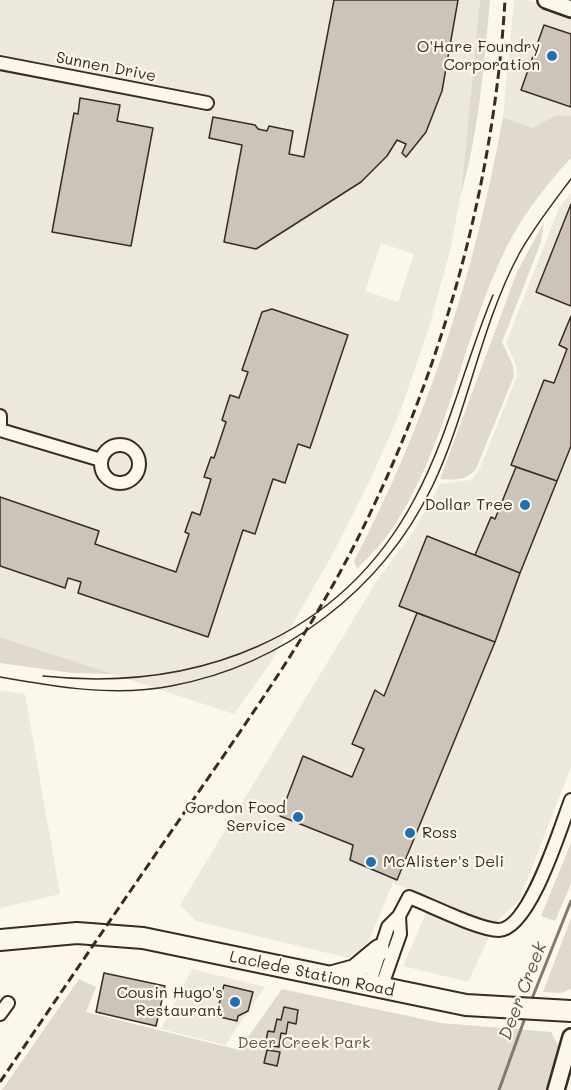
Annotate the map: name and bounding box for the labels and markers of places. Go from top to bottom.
place label: O'Hare Foundry Corporation [417,37,540,75]
marker: O'Hare Foundry Corporation [545,49,559,63]
place label: Dollar Tree [425,495,513,515]
marker: Dollar Tree [518,498,532,512]
place label: Gordon Food Service [185,798,286,836]
marker: Gordon Food Service [291,810,305,824]
place label: Ross [422,823,457,843]
marker: Ross [403,826,417,840]
place label: McAlister's Deli [383,852,504,872]
marker: McAlister's Deli [364,855,378,869]
place label: Cousin Hugo's Restaurant [116,983,223,1021]
marker: Cousin Hugo's Restaurant [228,995,242,1009]

